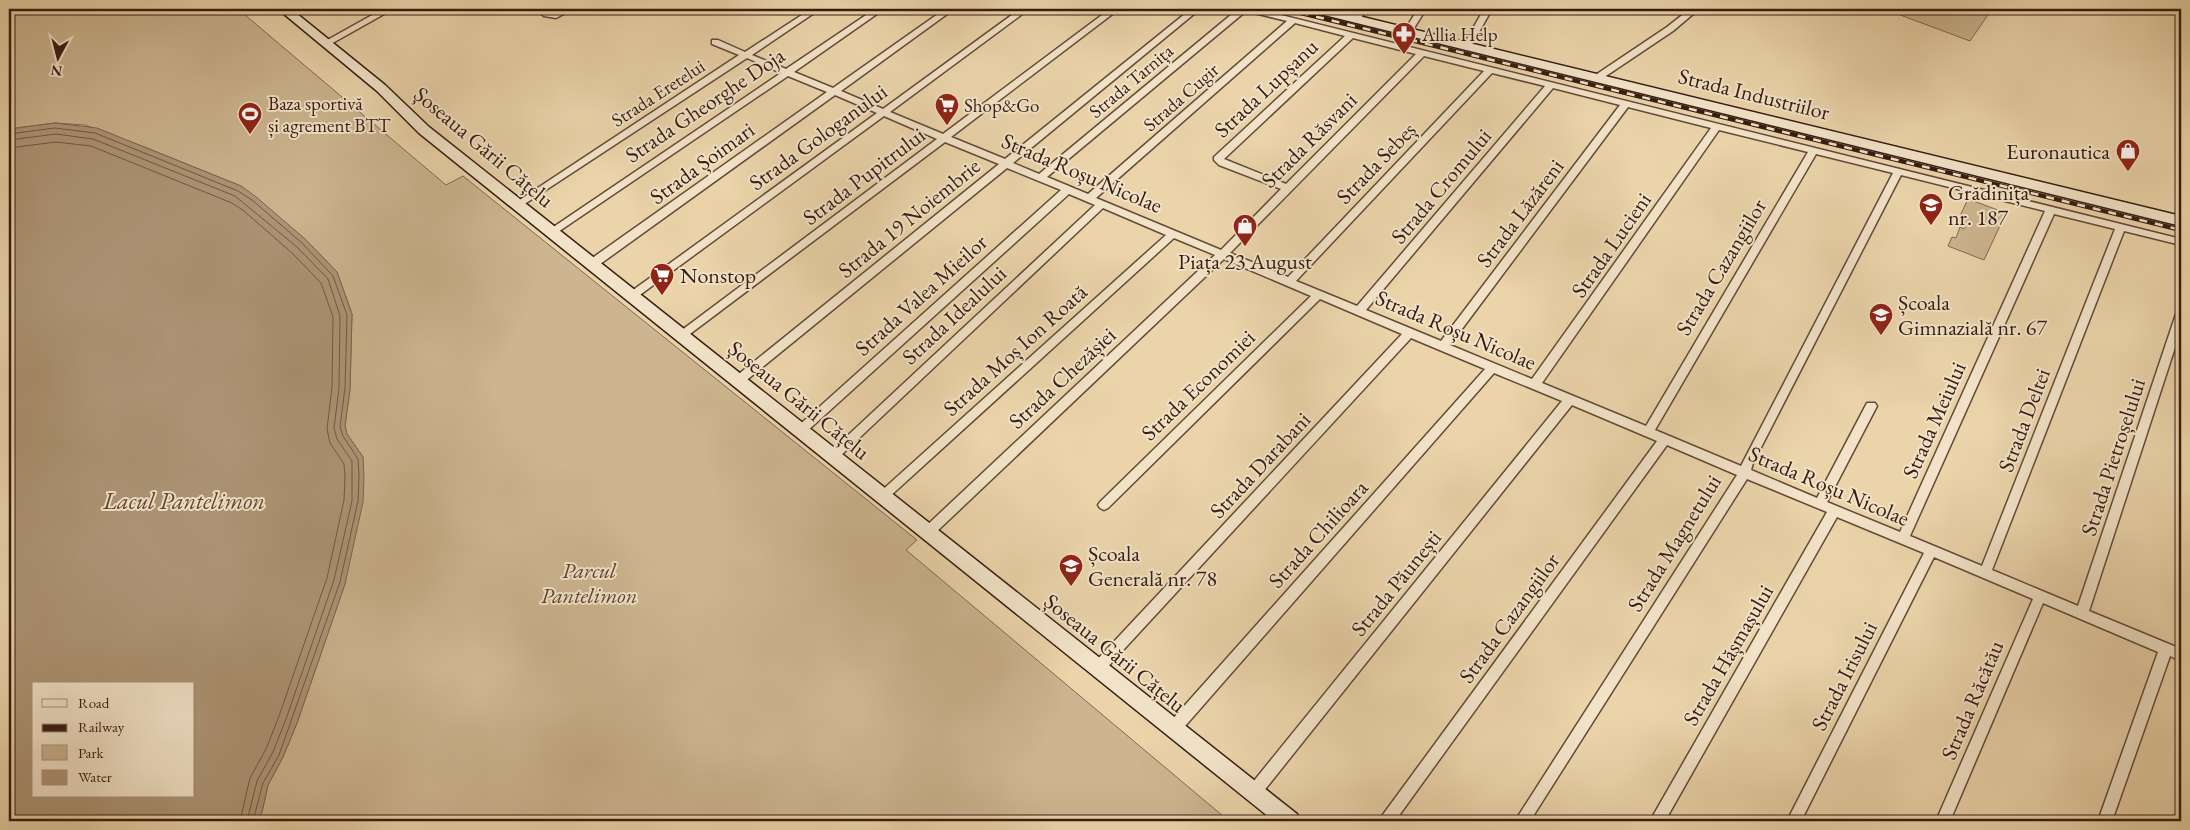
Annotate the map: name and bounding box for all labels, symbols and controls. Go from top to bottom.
pharmacy icon: Allia Help [1391,21,1417,55]
place label: Allia Help [1421,22,1498,47]
north arrow [32,32,82,82]
street label: Strada Lupșanu [1208,32,1325,144]
street label: Strada Tarnița [1084,38,1179,124]
street label: Strada Gheorghe Doja [620,41,791,169]
street label: Strada Eretelui [606,53,710,133]
street label: Strada Cugir [1138,57,1225,137]
text: N [49,61,63,81]
street label: Strada Industriilor [1675,61,1833,127]
street label: Strada Gologanului [743,77,893,197]
street label: Șoseaua Gării Cățelu [408,80,560,214]
street label: Strada Răsvani [1255,86,1363,194]
place label: Baza sportivă și agrement BTT [268,91,391,138]
supermarket icon: Shop&Go [934,92,960,126]
place label: Shop&Go [964,93,1040,118]
sports icon: Baza sportivă și agrement BTT [237,101,263,135]
street label: Strada Șoimari [644,115,760,211]
street label: Strada Sebeș [1330,116,1422,210]
street label: Strada Pupitrului [797,120,931,232]
street label: Strada Cromului [1384,122,1498,250]
street label: Strada Roșu Nicolae [997,126,1167,220]
place label: Euronautica [2006,137,2110,166]
shop icon: Euronautica [2115,138,2141,172]
street label: Strada 19 Noiembrie [832,151,987,284]
street label: Strada Lăzăreni [1470,153,1570,273]
place label: Grădinița nr. 187 [1948,178,2030,232]
street label: Strada Lucieni [1564,187,1658,303]
school or university icon: Grădinița nr. 187 [1918,192,1944,226]
street label: Strada Cazangiilor [1669,193,1773,341]
shop icon: Piața 23 August [1232,213,1258,247]
street label: Strada Valea Mieilor [849,227,994,362]
place label: Piața 23 August [1178,247,1312,276]
street label: Strada Idealului [896,259,1012,371]
place label: Nonstop [680,261,756,290]
supermarket icon: Nonstop [649,262,675,296]
street label: Strada Moș Ion Roată [937,277,1093,422]
street label: Strada Roșu Nicolae [1371,283,1541,377]
place label: Școala Gimnazială nr. 67 [1898,288,2047,342]
school or university icon: Școala Gimnazială nr. 67 [1868,302,1894,336]
street label: Strada Chezășiei [1002,321,1122,435]
street label: Strada Economiei [1135,323,1261,447]
street label: Șoseaua Gării Cățelu [722,334,876,466]
street label: Strada Meiului [1895,357,1973,483]
street label: Strada Deltei [1991,364,2057,476]
street label: Strada Pietroșelului [2074,375,2152,539]
street label: Strada Darabani [1203,405,1317,525]
street label: Strada Roșu Nicolae [1744,439,1914,533]
street label: Strada Magnetului [1620,469,1728,617]
street label: Strada Chilioara [1262,474,1374,594]
water label: Lacul Pantelimon [102,485,265,516]
street label: Strada Păunești [1344,524,1448,642]
place label: Școala Generală nr. 78 [1088,539,1217,593]
street label: Strada Cazangiilor [1452,547,1566,689]
school or university icon: Școala Generală nr. 78 [1058,553,1084,587]
park label: Parcul Pantelimon [541,556,637,610]
street label: Strada Hășmașului [1676,579,1780,731]
street label: Șoseaua Gării Cățelu [1038,587,1192,719]
street label: Strada Irisului [1804,617,1884,735]
street label: Strada Răcătău [1934,636,2010,764]
legend [32,682,195,798]
text: Road [78,693,110,712]
text: Railway [78,717,125,736]
text: Park [78,743,105,762]
text: Water [78,767,112,786]

